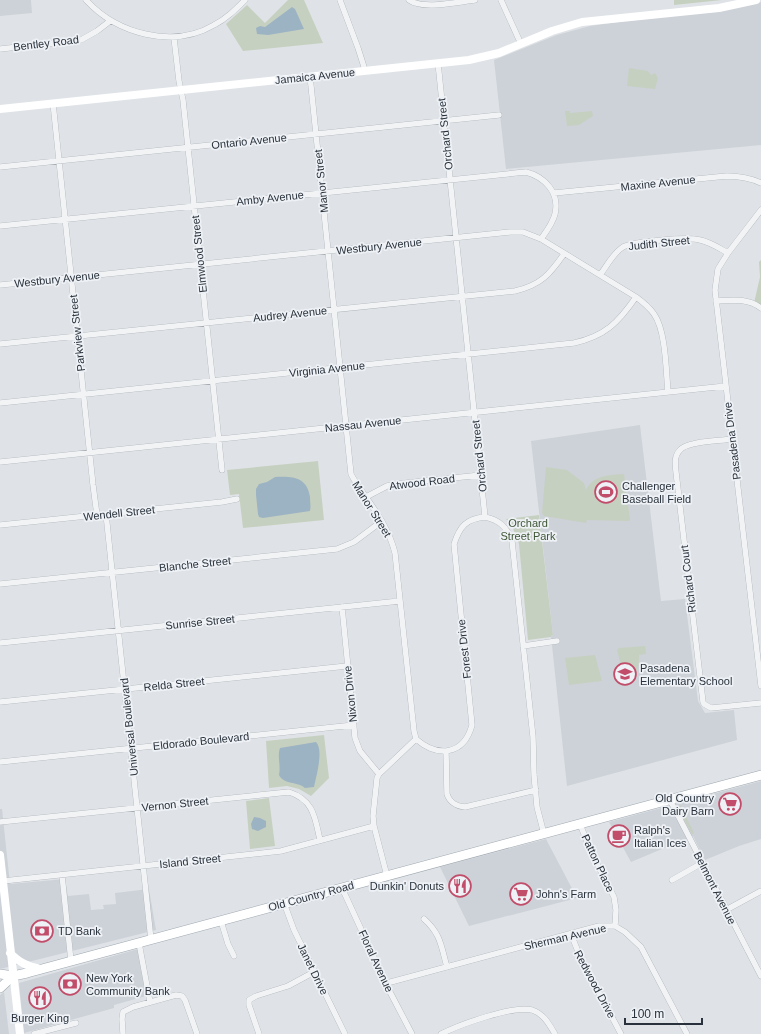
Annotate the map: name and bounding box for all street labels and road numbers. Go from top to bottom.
street label: Bentley Road [12,33,80,53]
street label: Jamaica Avenue [274,66,356,86]
street label: Orchard Street [435,98,455,170]
street label: Ontario Avenue [211,131,287,151]
street label: Manor Street [312,149,330,213]
street label: Maxine Avenue [620,173,696,193]
street label: Amby Avenue [236,188,304,208]
street label: Elmwood Street [189,215,209,293]
street label: Judith Street [628,234,690,252]
street label: Westbury Avenue [336,236,422,256]
street label: Westbury Avenue [14,269,100,289]
street label: Parkview Street [67,294,87,372]
street label: Audrey Avenue [252,304,328,324]
street label: Virginia Avenue [289,359,365,379]
street label: Pasadena Drive [721,401,743,481]
street label: Nassau Avenue [324,414,402,434]
street label: Orchard Street [469,420,489,492]
street label: Atwood Road [388,472,456,492]
street label: Manor Street [350,479,394,539]
street label: Wendell Street [83,503,155,523]
street label: Richard Court [678,545,698,613]
street label: Blanche Street [158,554,232,574]
street label: Sunrise Street [165,612,235,632]
street label: Forest Drive [455,619,473,679]
street label: Nixon Drive [341,665,359,723]
street label: Relda Street [143,675,205,693]
street label: Universal Boulevard [118,677,140,777]
street label: Eldorado Boulevard [152,730,250,752]
street label: Vernon Street [141,795,209,813]
street label: Patton Place [579,832,617,894]
street label: Belmont Avenue [692,850,738,926]
street label: Island Street [159,852,221,870]
street label: Old Country Road [267,879,355,913]
street label: Sherman Avenue [523,922,607,952]
street label: Floral Avenue [356,928,396,994]
street label: Janet Drive [295,941,331,997]
street label: Redwood Drive [572,948,618,1020]

